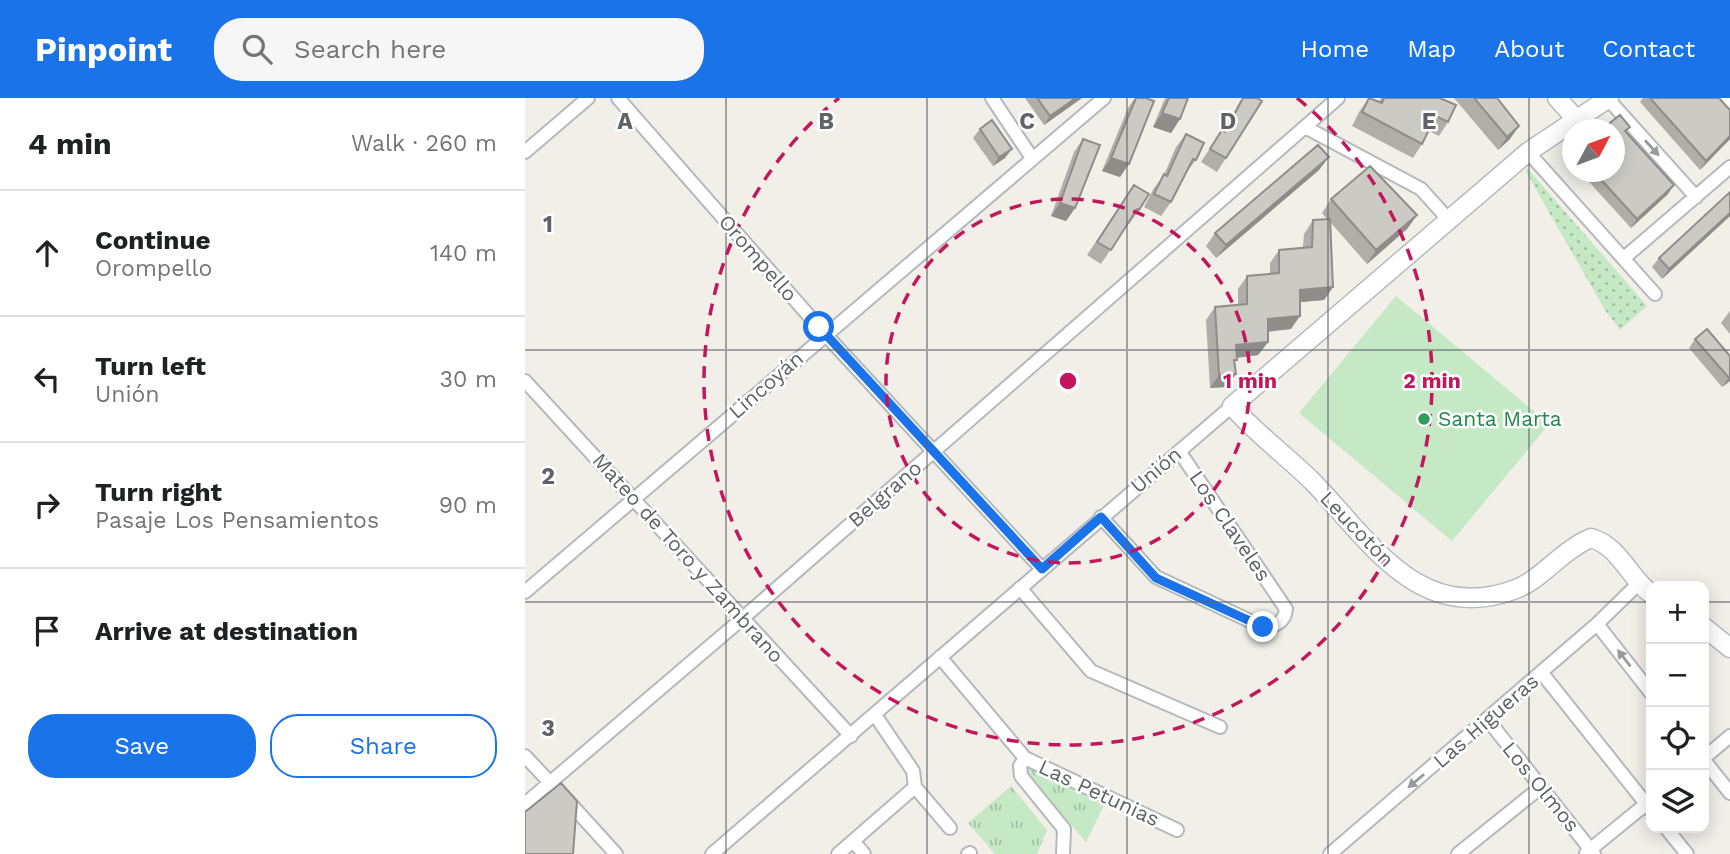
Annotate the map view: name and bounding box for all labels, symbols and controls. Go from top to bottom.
search box [214,18,704,81]
text: Pinpoint [35,30,172,69]
icon: search [238,30,276,68]
text: Search here [294,34,446,64]
text: Home [1301,35,1369,63]
text: Map [1407,35,1456,63]
text: About [1494,35,1564,63]
text: Contact [1602,35,1695,63]
text: A [617,108,633,135]
text: B [818,108,834,135]
text: C [1019,108,1035,135]
text: D [1220,108,1236,135]
text: E [1422,108,1436,135]
north arrow [1562,119,1625,182]
text: 4 min [28,126,112,161]
text: Walk · 260 m [351,130,497,157]
one-way arrow [1644,139,1660,157]
street label: Orompello [714,209,803,306]
text: 1 [543,211,553,238]
text: Continue [95,225,211,255]
icon: ahead [28,234,66,272]
text: 140 m [430,240,497,267]
text: Orompello [95,255,212,282]
route start [803,311,834,342]
street label: Lincoyán [723,345,808,424]
text: Turn left [95,351,206,381]
icon: left [28,360,66,398]
text: 30 m [440,366,497,393]
text: 1 min [1223,368,1277,393]
text: 2 min [1403,368,1461,393]
centre of rings [1056,369,1080,393]
text: Unión [95,381,160,408]
place label: Santa Marta [1438,406,1562,431]
marker: Santa Marta [1416,411,1432,427]
street label: Unión [1125,441,1186,498]
street label: Mateo de Toro y Zambrano [587,448,789,668]
street label: Belgrano [843,455,927,532]
text: 2 [541,463,555,490]
street label: Los Claveles [1184,466,1277,586]
text: Turn right [95,477,222,507]
street label: Leucotón [1315,485,1400,572]
icon: right [28,486,66,524]
text: 90 m [439,492,497,519]
text: Pasaje Los Pensamientos [95,507,379,534]
map controls [1646,581,1709,833]
button: + [1646,581,1709,644]
route end [1247,611,1278,642]
icon: arrive [28,612,66,650]
text: Arrive at destination [95,616,358,646]
button: − [1646,644,1709,707]
one-way arrow [1617,650,1632,668]
street label: Las Higueras [1428,668,1543,773]
button: locate [1646,707,1709,770]
button: Save [28,714,256,778]
button: Share [270,714,497,778]
text: 3 [541,715,555,742]
street label: Los Olmos [1497,737,1585,837]
street label: Las Petunias [1035,754,1164,831]
button: layers [1646,770,1709,833]
one-way arrow [1407,773,1425,789]

